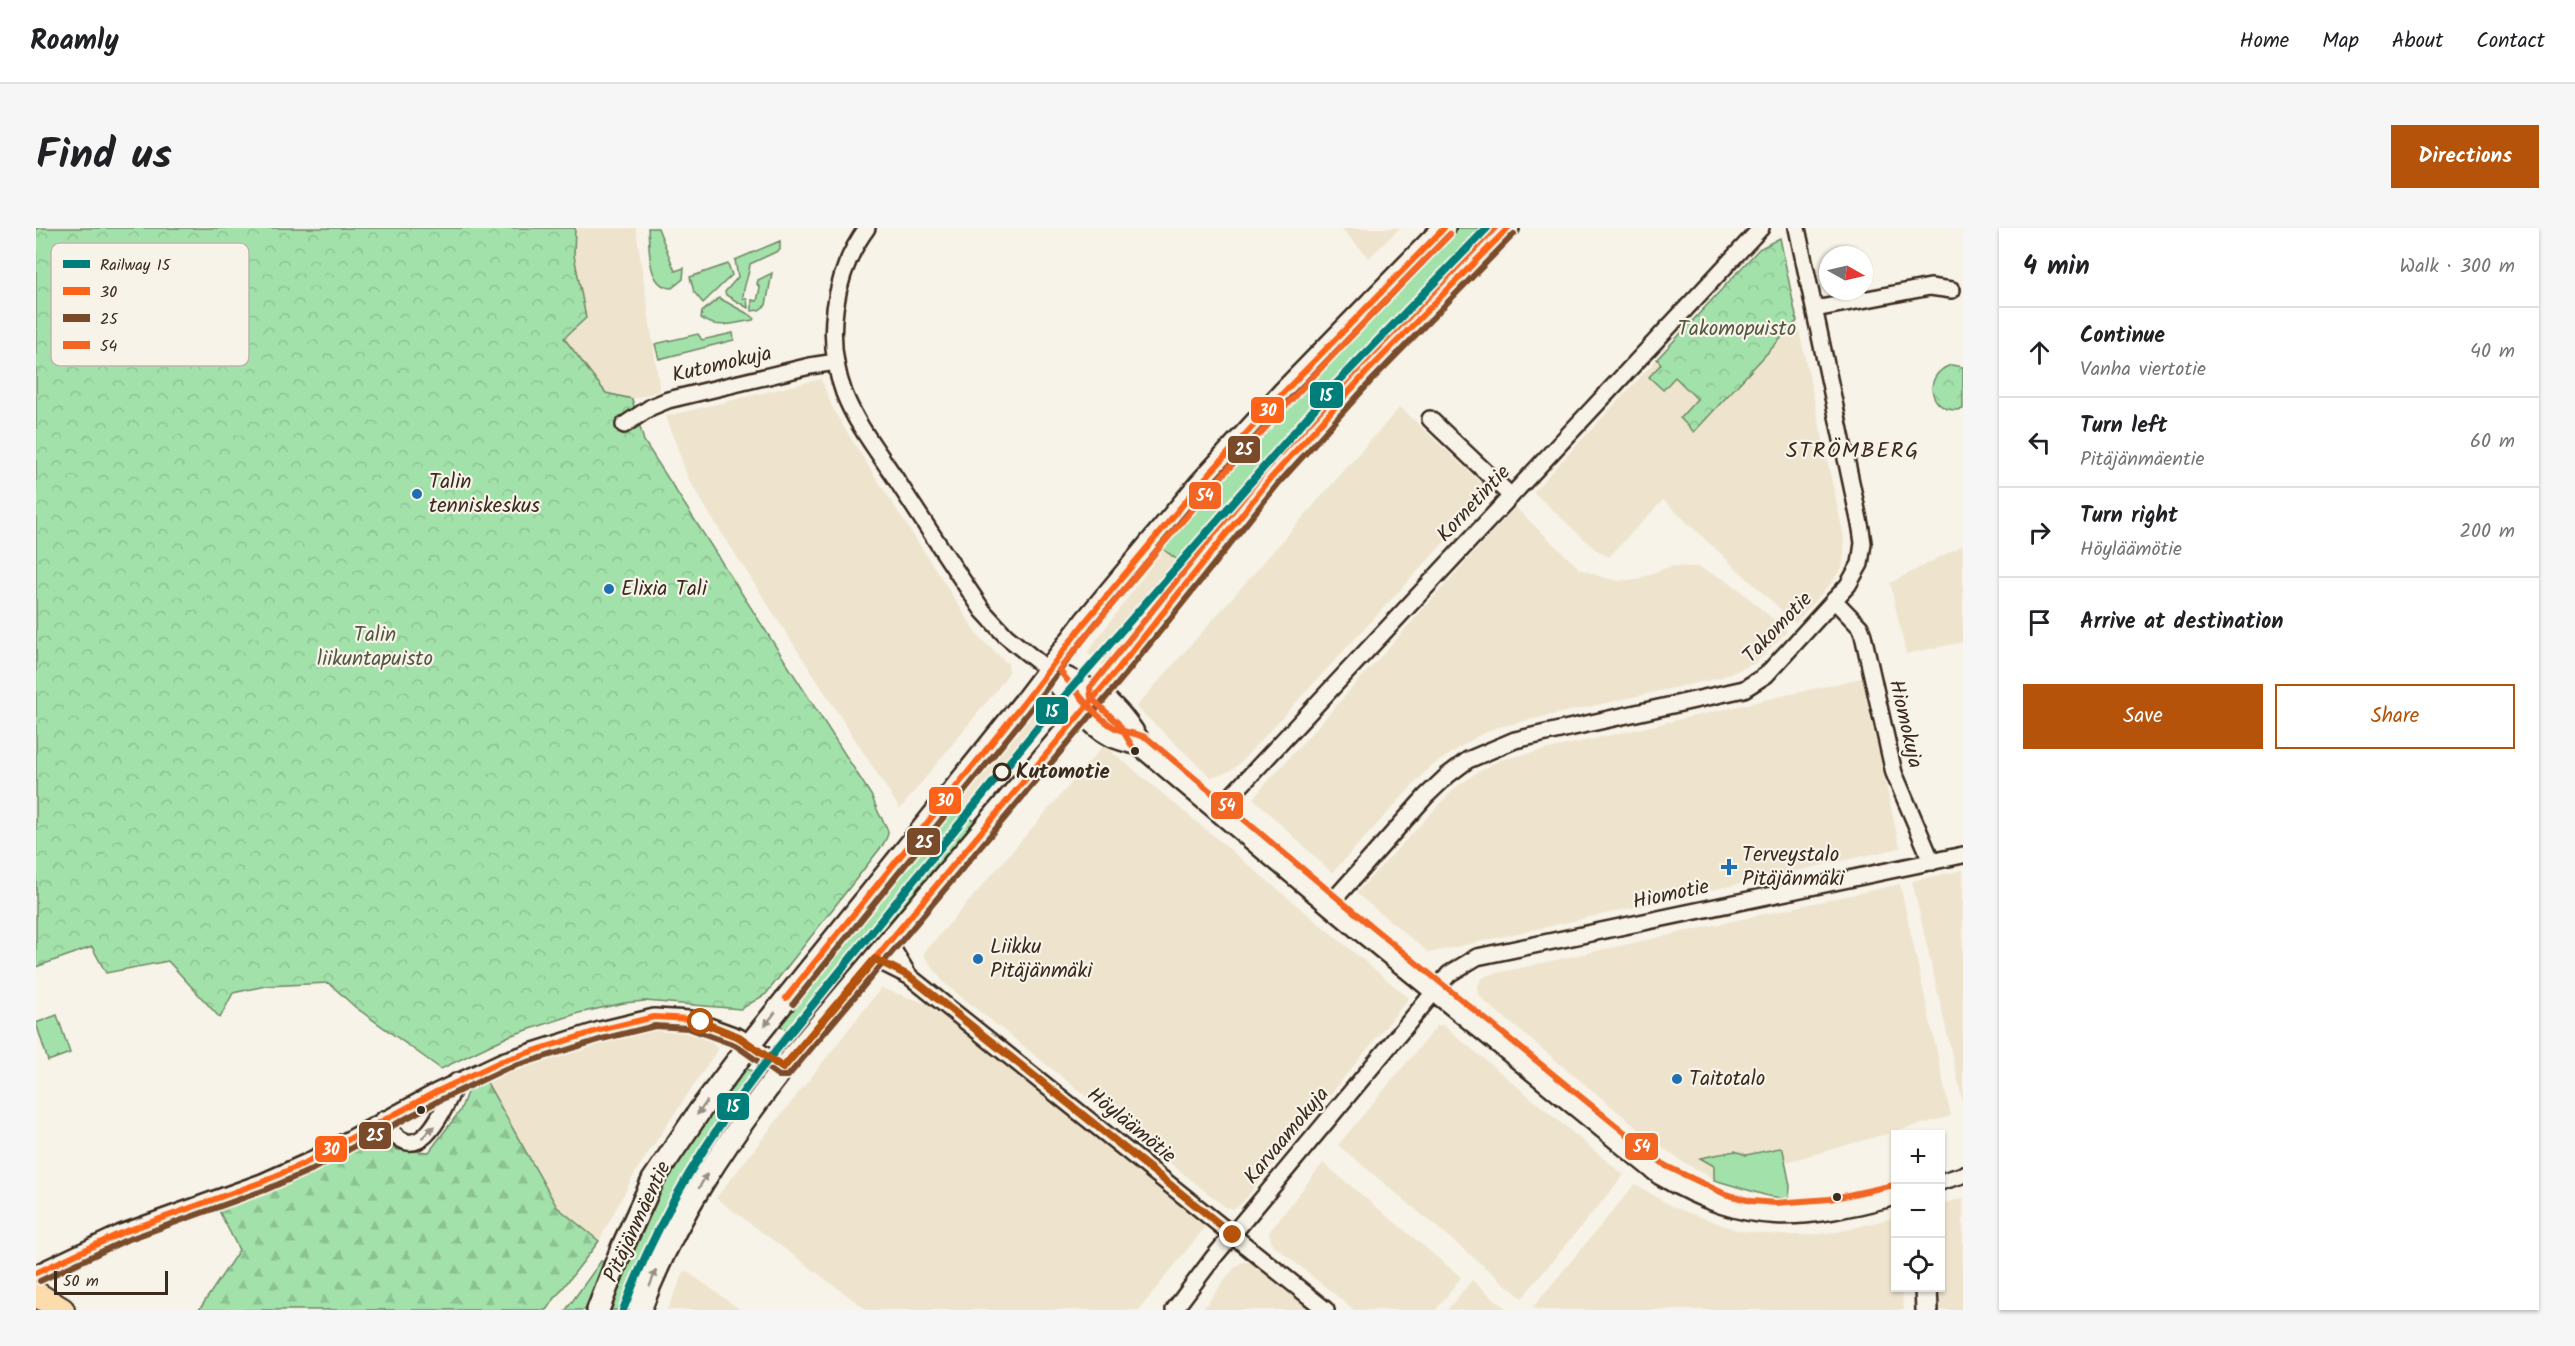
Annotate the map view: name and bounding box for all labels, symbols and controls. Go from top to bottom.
text: Roamly [30,19,119,64]
text: Home [2240,25,2289,58]
text: Map [2322,25,2359,58]
text: About [2392,25,2443,58]
text: Contact [2476,25,2545,58]
text: Find us [36,123,172,190]
button: Directions [2391,125,2539,188]
legend [51,243,249,366]
north arrow [1819,246,1873,300]
text: 4 min [2023,246,2090,288]
text: Walk · 300 m [2400,251,2515,283]
text: Railway 15 [100,253,172,278]
text: 30 [100,280,117,305]
text: 25 [100,307,119,332]
park label: Takomopuisto [1678,313,1796,346]
text: Continue [2080,319,2165,354]
text: 54 [100,334,118,359]
icon: ahead [2023,336,2056,369]
text: 40 m [2470,336,2515,368]
street label: Kutomokuja [669,338,775,392]
text: Vanha viertotie [2080,354,2206,386]
line badge: 15 [1309,381,1344,409]
text: 15 [1320,384,1334,409]
line badge: 30 [1250,396,1285,424]
text: 30 [1259,399,1277,424]
text: Turn left [2080,409,2167,444]
icon: left [2023,426,2056,459]
text: 60 m [2470,426,2515,458]
district label: STRÖMBERG [1786,434,1920,469]
line badge: 25 [1227,435,1261,464]
text: 25 [1235,438,1255,463]
text: Pitäjänmäentie [2080,444,2205,476]
street label: Kornetintie [1429,457,1519,551]
place label: Talin tenniskeskus [429,466,540,523]
line badge: 54 [1188,481,1222,510]
text: 54 [1196,484,1214,509]
marker: Talin tenniskeskus [410,487,424,501]
text: Turn right [2080,499,2178,534]
icon: right [2023,516,2056,549]
text: 200 m [2459,516,2515,548]
text: Höyläämötie [2080,534,2182,566]
place label: Elixia Tali [621,573,708,606]
marker: Elixia Tali [602,582,616,596]
street label: Takomotie [1735,584,1821,672]
text: Arrive at destination [2080,605,2283,640]
icon: arrive [2023,606,2056,639]
park label: Talin liikuntapuisto [317,619,433,676]
street label: Hiomokuja [1879,676,1931,772]
button: Save [2023,684,2263,749]
button: Share [2275,684,2515,749]
line badge: 15 [1035,696,1069,725]
text: 15 [1046,700,1060,725]
unlabelled marker [1129,745,1141,757]
place label: Kutomotie [1016,756,1110,789]
marker: Kutomotie [993,763,1011,781]
line badge: 30 [928,786,962,815]
text: 30 [936,789,954,814]
line badge: 54 [1210,791,1244,820]
text: 54 [1218,794,1236,819]
line badge: 25 [906,827,941,856]
text: 25 [915,831,935,856]
place label: Terveystalo Pitäjänmäki [1742,839,1845,896]
marker: Terveystalo Pitäjänmäki [1720,858,1738,876]
street label: Hiomotie [1630,871,1713,919]
place label: Liikku Pitäjänmäki [990,931,1093,988]
marker: Liikku Pitäjänmäki [971,952,985,966]
route start [687,1008,713,1034]
one-way arrow [765,1011,777,1026]
place label: Taitotalo [1689,1063,1765,1096]
marker: Taitotalo [1670,1072,1684,1086]
street label: Höyläämötie [1079,1079,1183,1173]
street label: Karvaamokuja [1236,1080,1338,1192]
line badge: 15 [716,1092,750,1121]
text: 15 [727,1095,741,1120]
one-way arrow [696,1099,708,1115]
unlabelled marker [415,1104,427,1116]
line badge: 25 [358,1121,392,1150]
text: 25 [366,1124,386,1149]
one-way arrow [420,1125,435,1139]
map controls [1891,1130,1945,1292]
button: + [1891,1130,1945,1184]
line badge: 54 [1624,1132,1659,1161]
line badge: 30 [314,1135,348,1163]
text: 54 [1633,1135,1651,1160]
text: 30 [322,1138,340,1163]
street label: Pitäjänmäentie [595,1155,681,1288]
one-way arrow [697,1173,708,1189]
button: − [1891,1184,1945,1238]
unlabelled marker [1831,1191,1843,1203]
route end [1219,1221,1245,1247]
button: locate [1891,1238,1945,1292]
scale bar [54,1268,168,1296]
one-way arrow [648,1268,658,1286]
text: 50 m [63,1269,99,1294]

